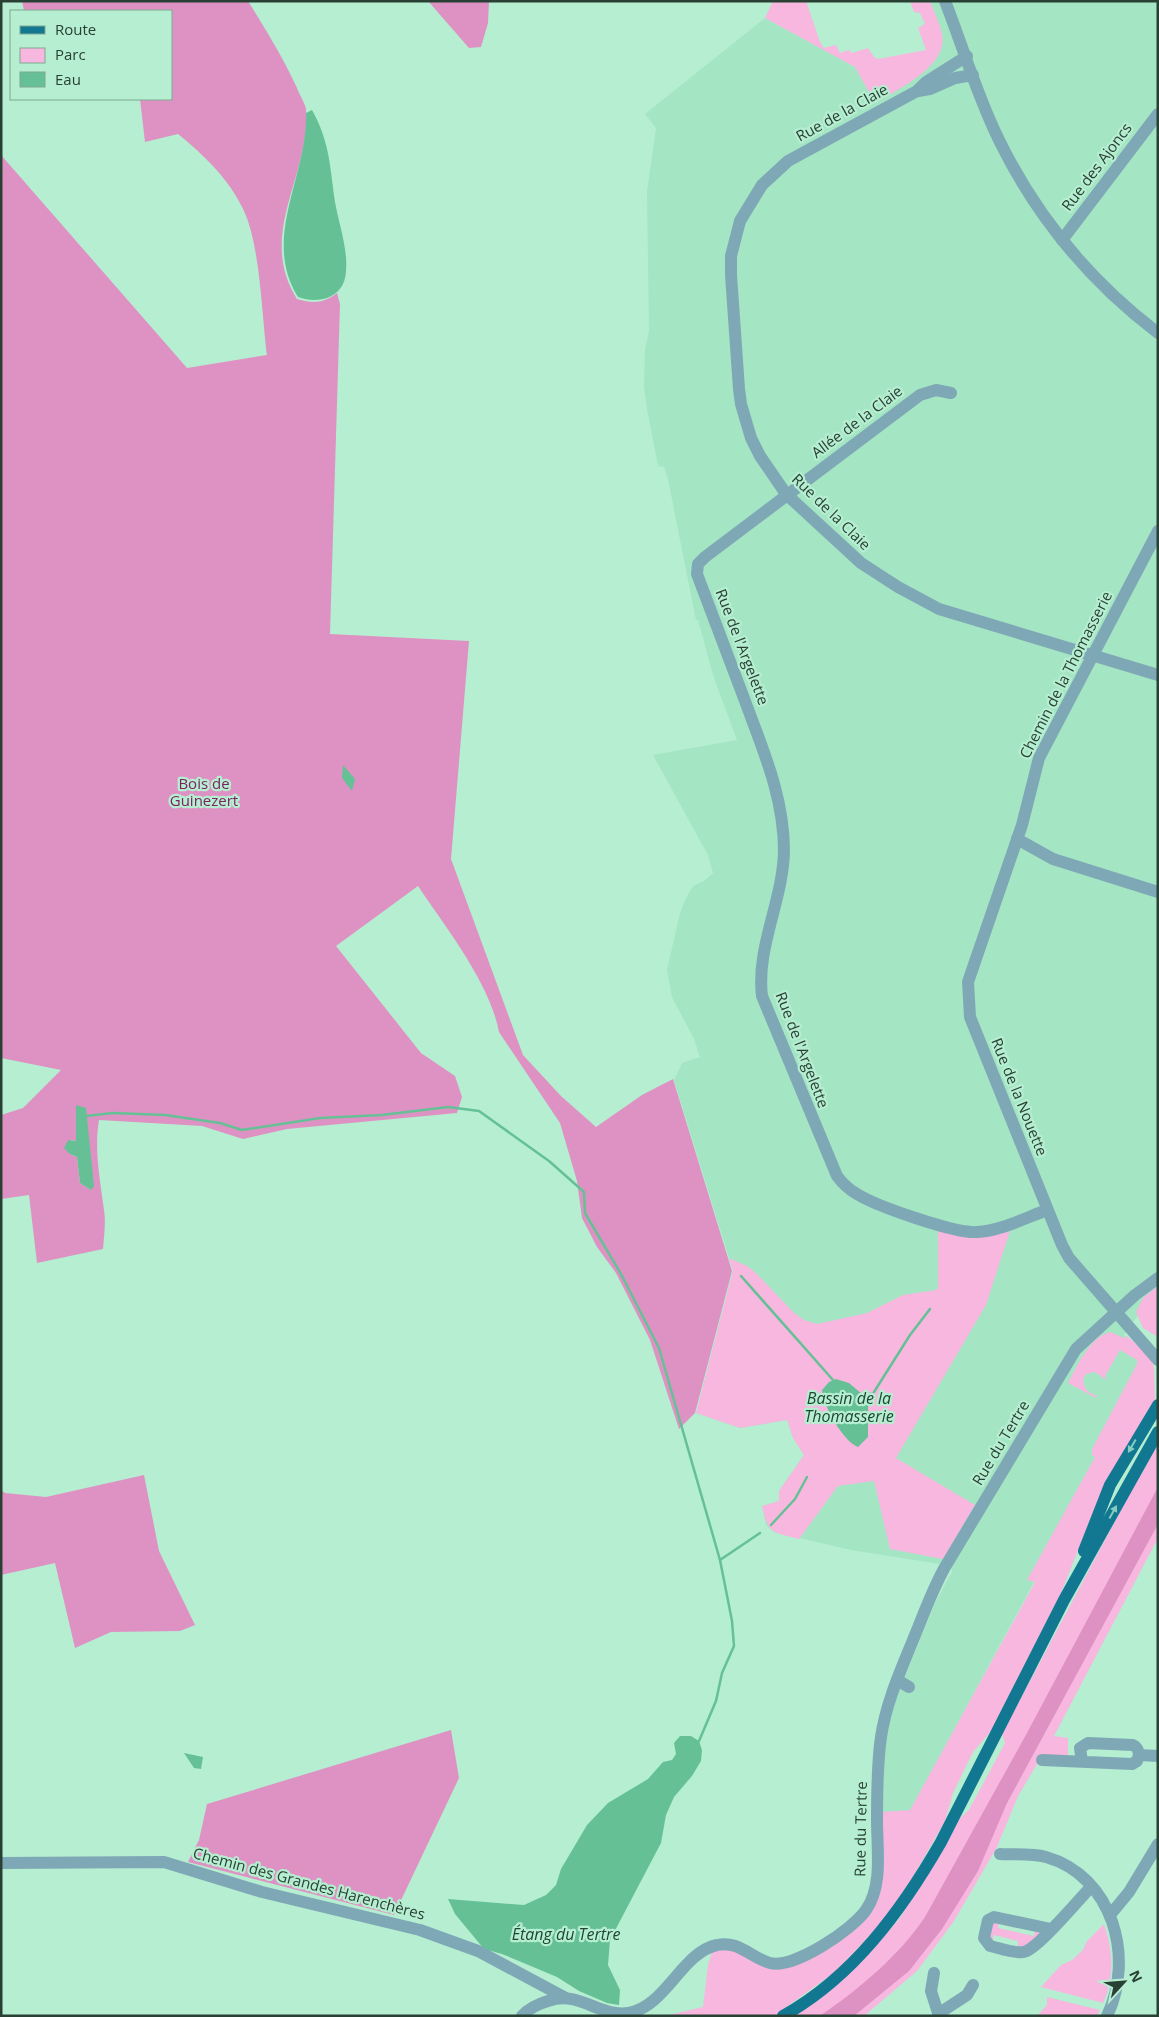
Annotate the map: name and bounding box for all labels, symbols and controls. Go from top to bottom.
legend [10,10,172,100]
text: Route [55,19,96,39]
text: Parc [55,44,86,64]
text: Eau [55,69,81,89]
street label: Rue de la Claie [792,79,891,146]
street label: Rue des Ajoncs [1057,118,1136,214]
street label: Allée de la Claie [807,380,906,462]
street label: Rue de la Claie [788,469,875,554]
street label: Rue de l'Argelette [712,586,774,708]
street label: Chemin de la Thomasserie [1014,588,1116,762]
park label: Bois de Guinezert [170,773,238,810]
street label: Rue de l'Argelette [772,989,834,1111]
street label: Rue de la Nouette [987,1035,1053,1158]
water label: Bassin de la Thomasserie [804,1387,894,1427]
street label: Rue du Tertre [967,1396,1033,1489]
one-way arrow [1128,1439,1136,1454]
one-way arrow [1109,1505,1118,1518]
street label: Rue du Tertre [849,1781,871,1877]
street label: Chemin des Grandes Harenchères [191,1842,427,1924]
water label: Étang du Tertre [512,1923,620,1945]
north arrow [1099,1957,1149,2007]
text: N [1125,1967,1147,1985]

